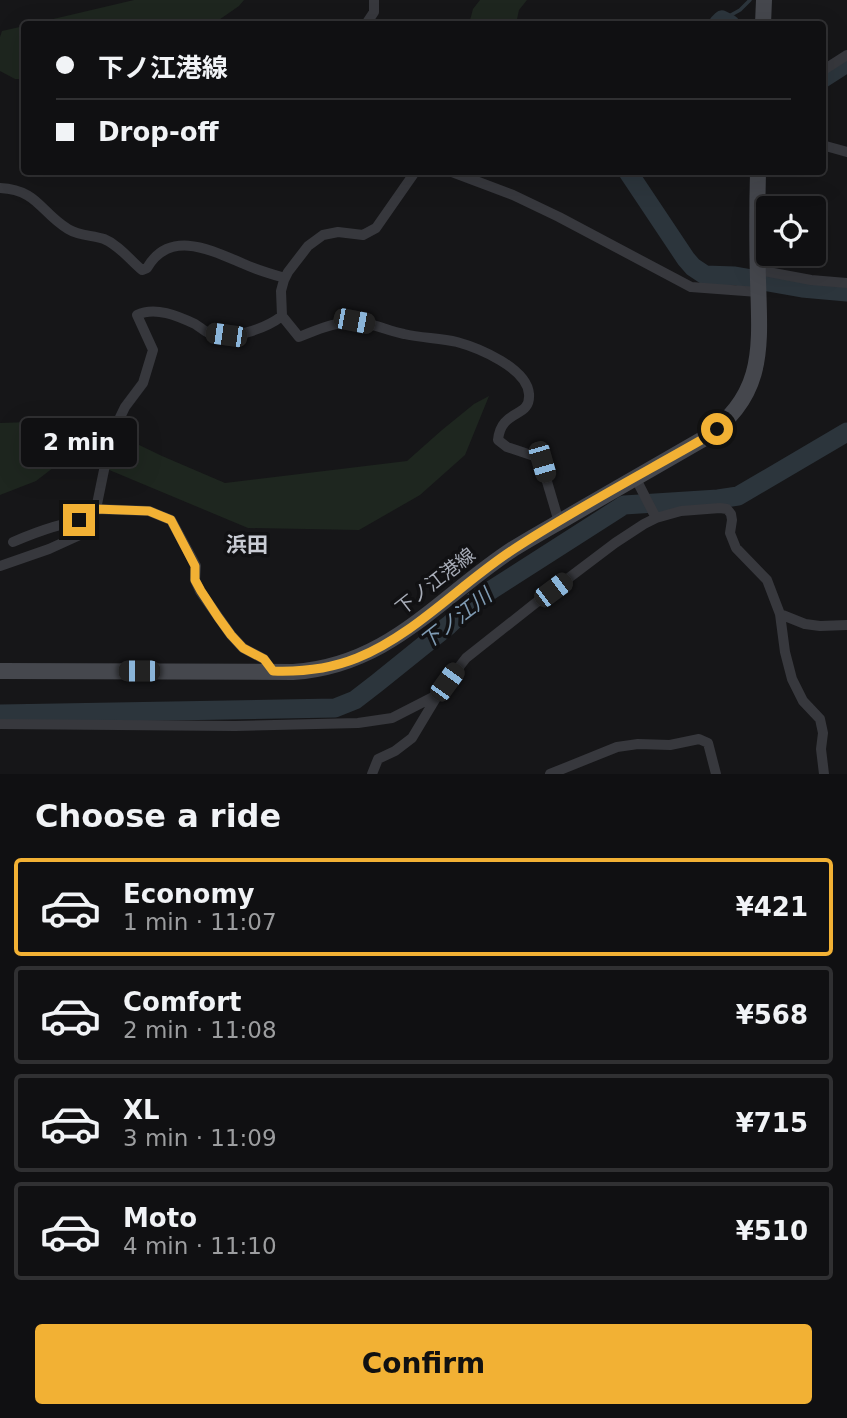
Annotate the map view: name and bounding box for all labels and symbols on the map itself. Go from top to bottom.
car [332,307,377,335]
car [204,322,249,348]
route start [701,413,733,445]
callout: 2 min [21,419,137,468]
car [527,439,558,485]
route end [63,504,95,536]
district label: 浜田 [226,533,268,557]
street label: 下ノ江港線 [391,543,479,619]
car [530,569,577,611]
water label: 下ノ江川 [416,582,498,654]
car [427,659,468,705]
car [119,661,161,682]

